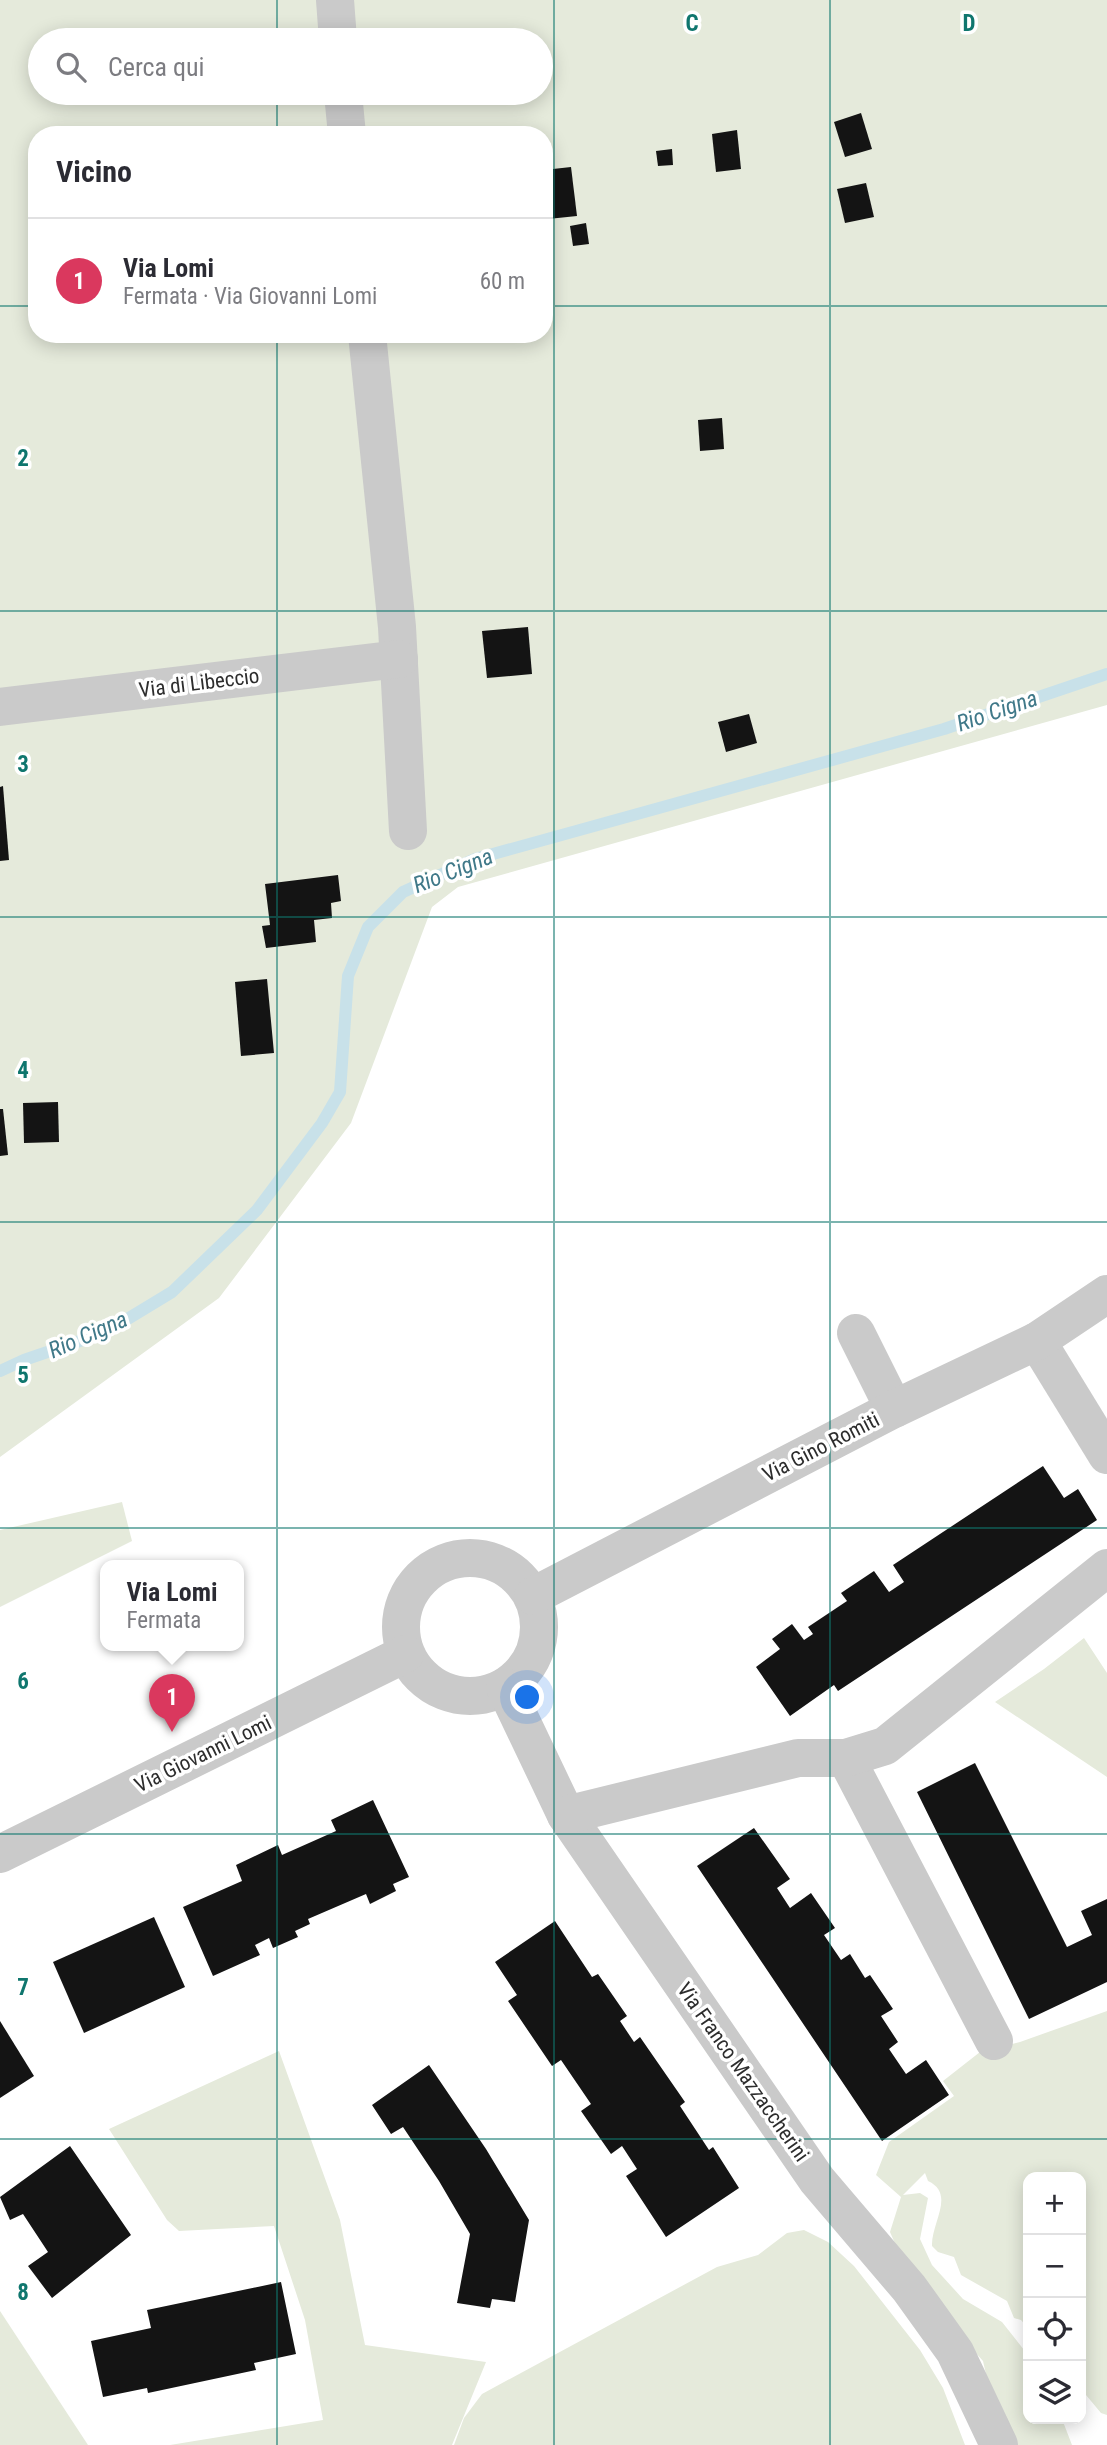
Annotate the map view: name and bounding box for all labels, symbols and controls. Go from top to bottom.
text: C [685,10,699,37]
text: D [963,10,976,37]
search box [28,28,553,105]
icon: search [52,48,90,86]
text: Cerca qui [108,52,205,82]
text: Vicino [56,154,132,189]
text: Via Lomi [123,253,214,283]
text: 1 [73,268,85,295]
text: 60 m [480,268,525,295]
text: Fermata · Via Giovanni Lomi [123,283,377,310]
text: 2 [17,445,29,472]
street label: Via di Libeccio [137,664,261,702]
water label: Rio Cigna [953,685,1041,737]
text: 3 [17,751,29,778]
water label: Rio Cigna [409,843,497,899]
text: 4 [17,1057,29,1084]
water label: Rio Cigna [44,1306,132,1364]
text: 5 [17,1362,29,1389]
street label: Via Gino Romiti [759,1407,883,1487]
popup [100,1560,244,1651]
text: Via Lomi [126,1577,218,1607]
text: Fermata [126,1607,201,1634]
text: 6 [17,1668,29,1695]
pin: 1 [149,1674,195,1732]
your location [510,1680,544,1714]
street label: Via Giovanni Lomi [131,1711,275,1797]
text: 7 [17,1974,29,2001]
street label: Via Franco Mazzaccherini [672,1978,814,2166]
map controls [1023,2172,1086,2424]
button: + [1023,2172,1086,2235]
button: − [1023,2235,1086,2298]
text: 8 [17,2279,29,2306]
button: locate [1023,2298,1086,2361]
button: layers [1023,2361,1086,2424]

